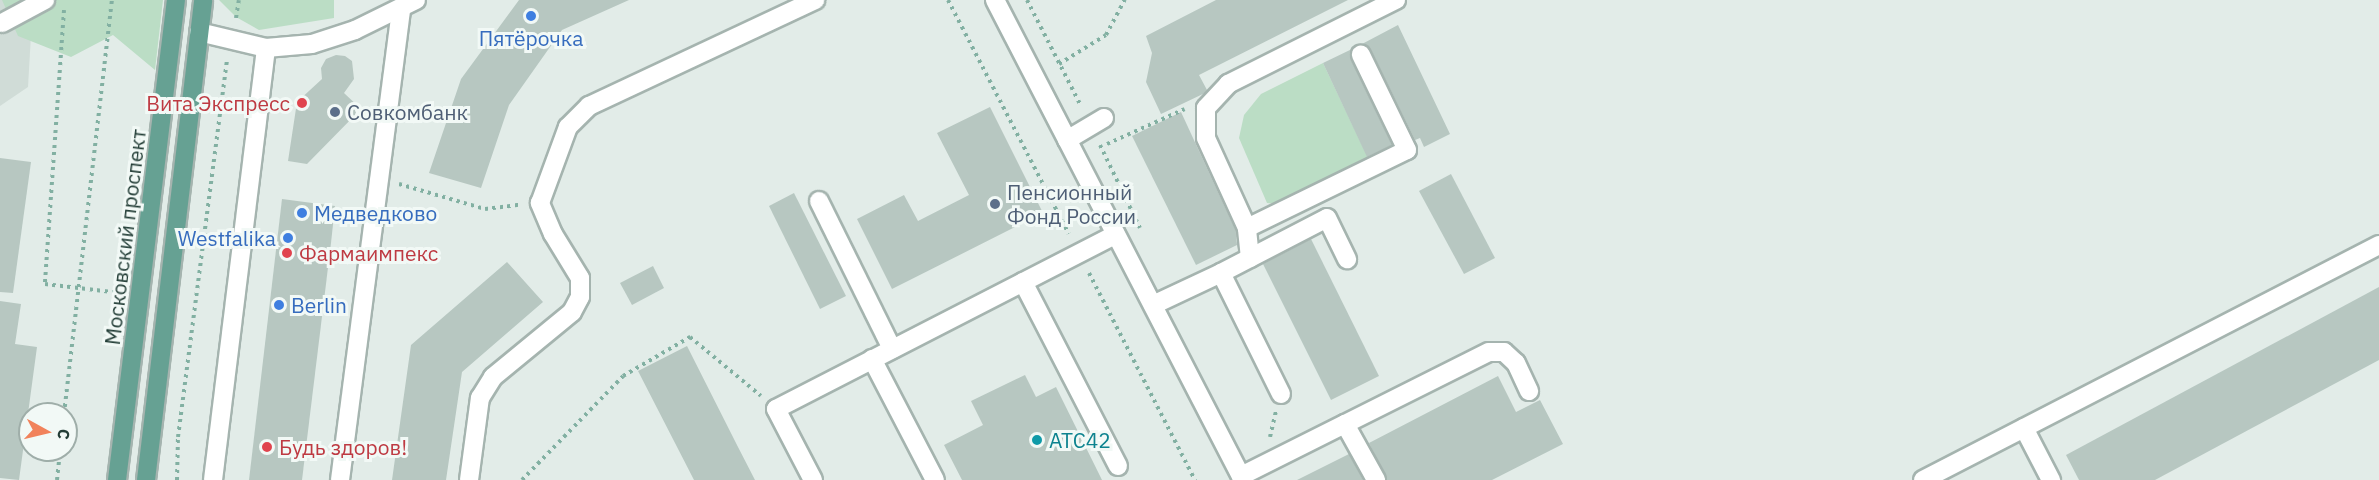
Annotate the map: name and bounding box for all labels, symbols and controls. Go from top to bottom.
marker: Пятёрочка [524,9,538,23]
place label: Пятёрочка [479,25,583,51]
place label: Вита Экспресс [146,90,290,116]
marker: Вита Экспресс [295,96,309,110]
place label: Совкомбанк [347,99,468,125]
marker: Совкомбанк [328,105,342,119]
street label: Московский проспект [99,128,151,346]
place label: Пенсионный Фонд России [1007,179,1136,229]
marker: Пенсионный Фонд России [988,197,1002,211]
place label: Медведково [314,200,437,226]
marker: Медведково [295,206,309,220]
place label: Westfalika [178,225,276,251]
marker: Westfalika [281,231,295,245]
place label: Фармаимпекс [299,240,438,266]
marker: Фармаимпекс [280,246,294,260]
place label: Berlin [291,292,347,318]
marker: Berlin [272,298,286,312]
north arrow [18,402,78,462]
place label: АТС42 [1049,427,1111,453]
text: С [53,428,74,441]
marker: АТС42 [1030,433,1044,447]
place label: Будь здоров! [279,434,407,460]
marker: Будь здоров! [260,440,274,454]

